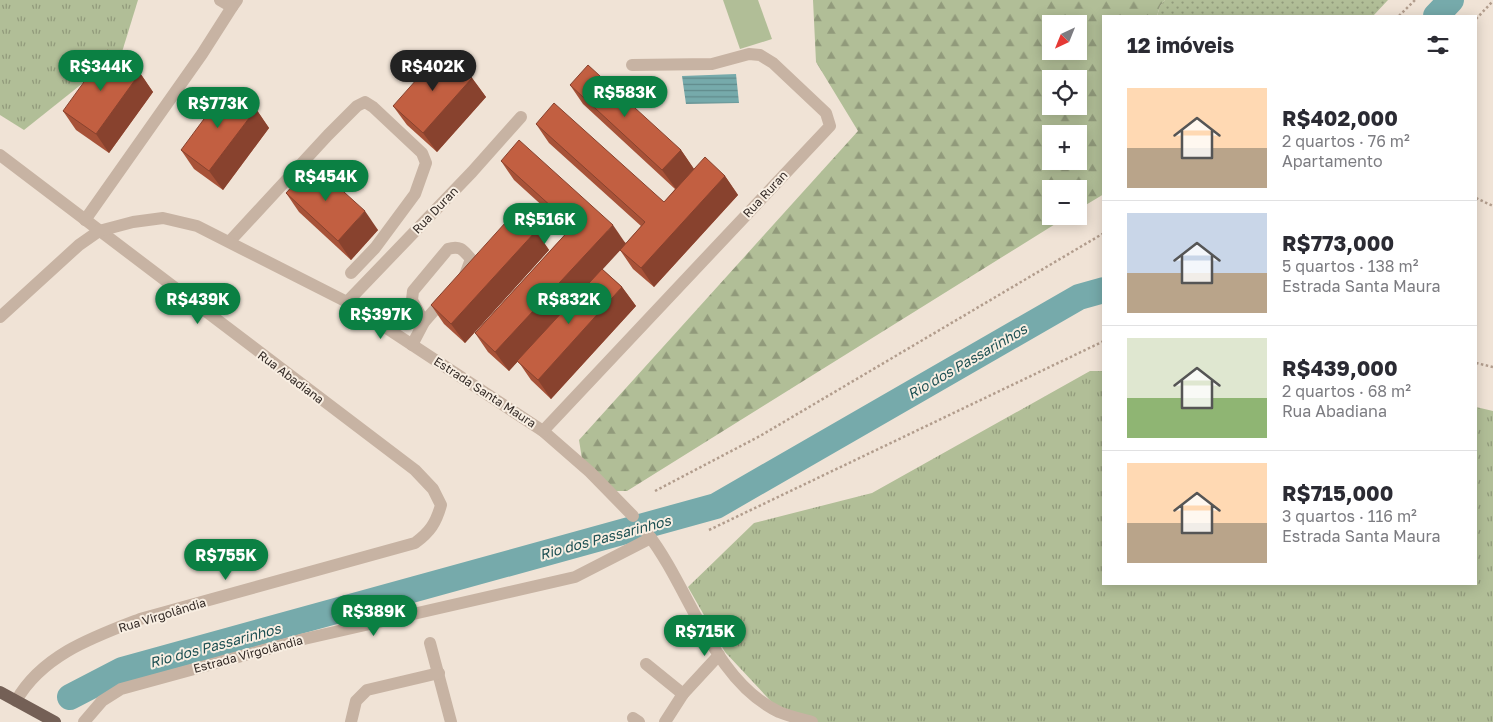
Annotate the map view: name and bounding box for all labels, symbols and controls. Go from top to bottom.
north arrow [1042,15,1088,60]
map controls [1042,15,1087,225]
icon: filters [1424,31,1452,59]
text: 12 imóveis [1127,32,1234,58]
pin: R$344K [60,49,142,92]
pin: R$402K [392,49,474,92]
text: R$344K [69,56,133,76]
text: R$402K [401,56,465,76]
button: locate [1042,70,1087,115]
pin: R$583K [584,76,666,118]
text: R$583K [593,82,657,102]
pin: R$773K [177,86,259,129]
text: R$773K [188,93,248,113]
text: R$402,000 [1282,105,1398,131]
icon: home [1167,108,1227,168]
button: + [1042,125,1087,170]
text: 2 quartos · 76 m² [1282,131,1410,151]
text: Apartamento [1282,151,1383,171]
pin: R$454K [285,160,367,202]
text: R$454K [294,166,358,186]
street label: Rua Ruran [739,167,791,221]
button: − [1042,180,1087,225]
street label: Rua Duran [409,183,461,237]
pin: R$516K [504,202,586,245]
text: R$516K [514,209,576,229]
text: R$773,000 [1282,230,1394,256]
icon: home [1167,233,1227,293]
text: 5 quartos · 138 m² [1282,256,1418,276]
text: Estrada Santa Maura [1282,276,1441,296]
pin: R$439K [157,282,239,325]
pin: R$832K [528,282,610,325]
text: R$439K [166,289,230,309]
text: R$832K [537,289,601,309]
pin: R$397K [340,298,422,340]
text: R$397K [350,304,412,324]
water label: Rio dos Passarinhos [904,320,1030,402]
street label: Rua Abadiana [255,347,327,407]
street label: Estrada Santa Maura [431,353,539,431]
text: R$439,000 [1282,355,1398,381]
icon: home [1167,358,1227,418]
text: 2 quartos · 68 m² [1282,381,1411,401]
text: Rua Abadiana [1282,401,1387,421]
text: R$715,000 [1282,480,1393,506]
icon: home [1167,483,1227,543]
text: 3 quartos · 116 m² [1282,506,1417,526]
water label: Rio dos Passarinhos [538,511,673,563]
text: Estrada Santa Maura [1282,526,1441,546]
pin: R$755K [185,538,267,581]
text: R$755K [195,545,257,565]
pin: R$389K [333,594,415,637]
street label: Rua Virgolândia [116,595,208,635]
text: R$389K [342,601,406,621]
pin: R$715K [664,614,746,657]
water label: Rio dos Passarinhos [148,619,283,671]
text: R$715K [675,621,735,641]
street label: Estrada Virgolândia [192,632,304,676]

